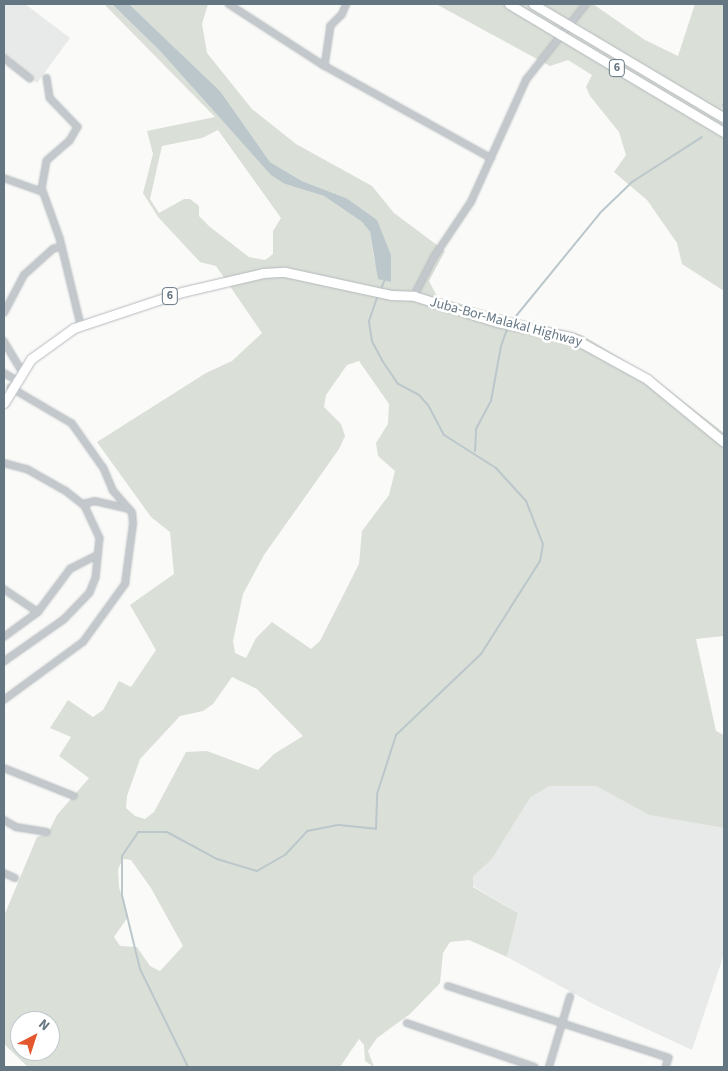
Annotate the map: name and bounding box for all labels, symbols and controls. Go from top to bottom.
road number: 6 [608,58,626,78]
road number: 6 [161,286,179,306]
street label: Juba-Bor-Malakal Highway [428,294,584,350]
north arrow [10,1011,60,1061]
text: N [34,1015,54,1036]

